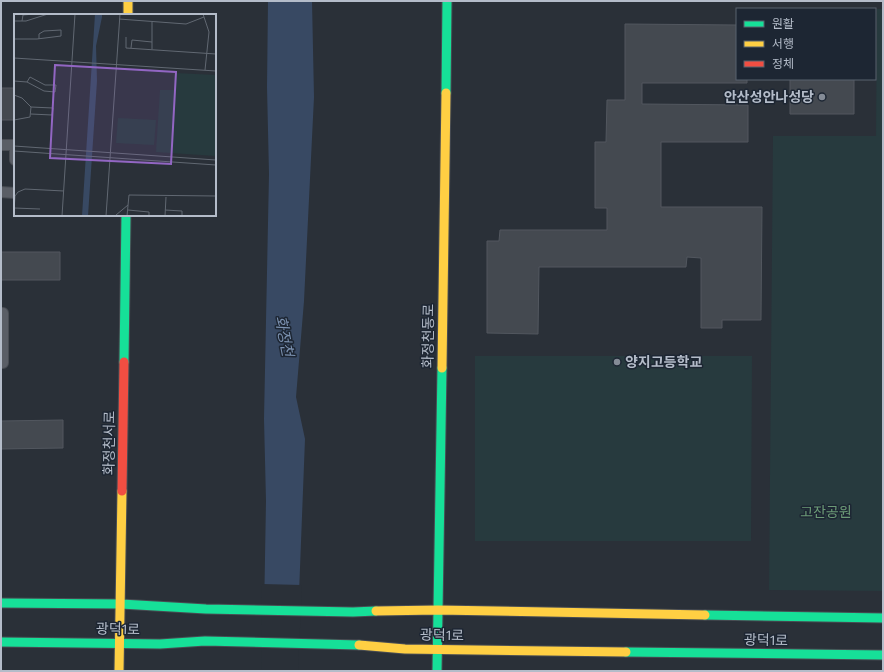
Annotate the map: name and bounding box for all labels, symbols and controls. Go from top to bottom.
legend [736,8,876,80]
inset map [14,14,216,216]
text: 원활 [772,17,794,31]
text: 서행 [772,37,794,51]
text: 정체 [772,57,794,71]
place label: 안산성안나성당 [724,89,814,106]
marker: 안산성안나성당 [817,92,827,102]
street label: 화정천동로 [419,304,438,368]
water label: 화정천 [271,314,297,360]
place label: 양지고등학교 [625,354,702,371]
marker: 양지고등학교 [612,357,622,367]
street label: 화정천서로 [100,411,119,475]
park label: 고잔공원 [800,504,852,521]
street label: 광덕1로 [96,621,140,638]
street label: 광덕1로 [420,627,464,644]
street label: 광덕1로 [744,632,788,649]

